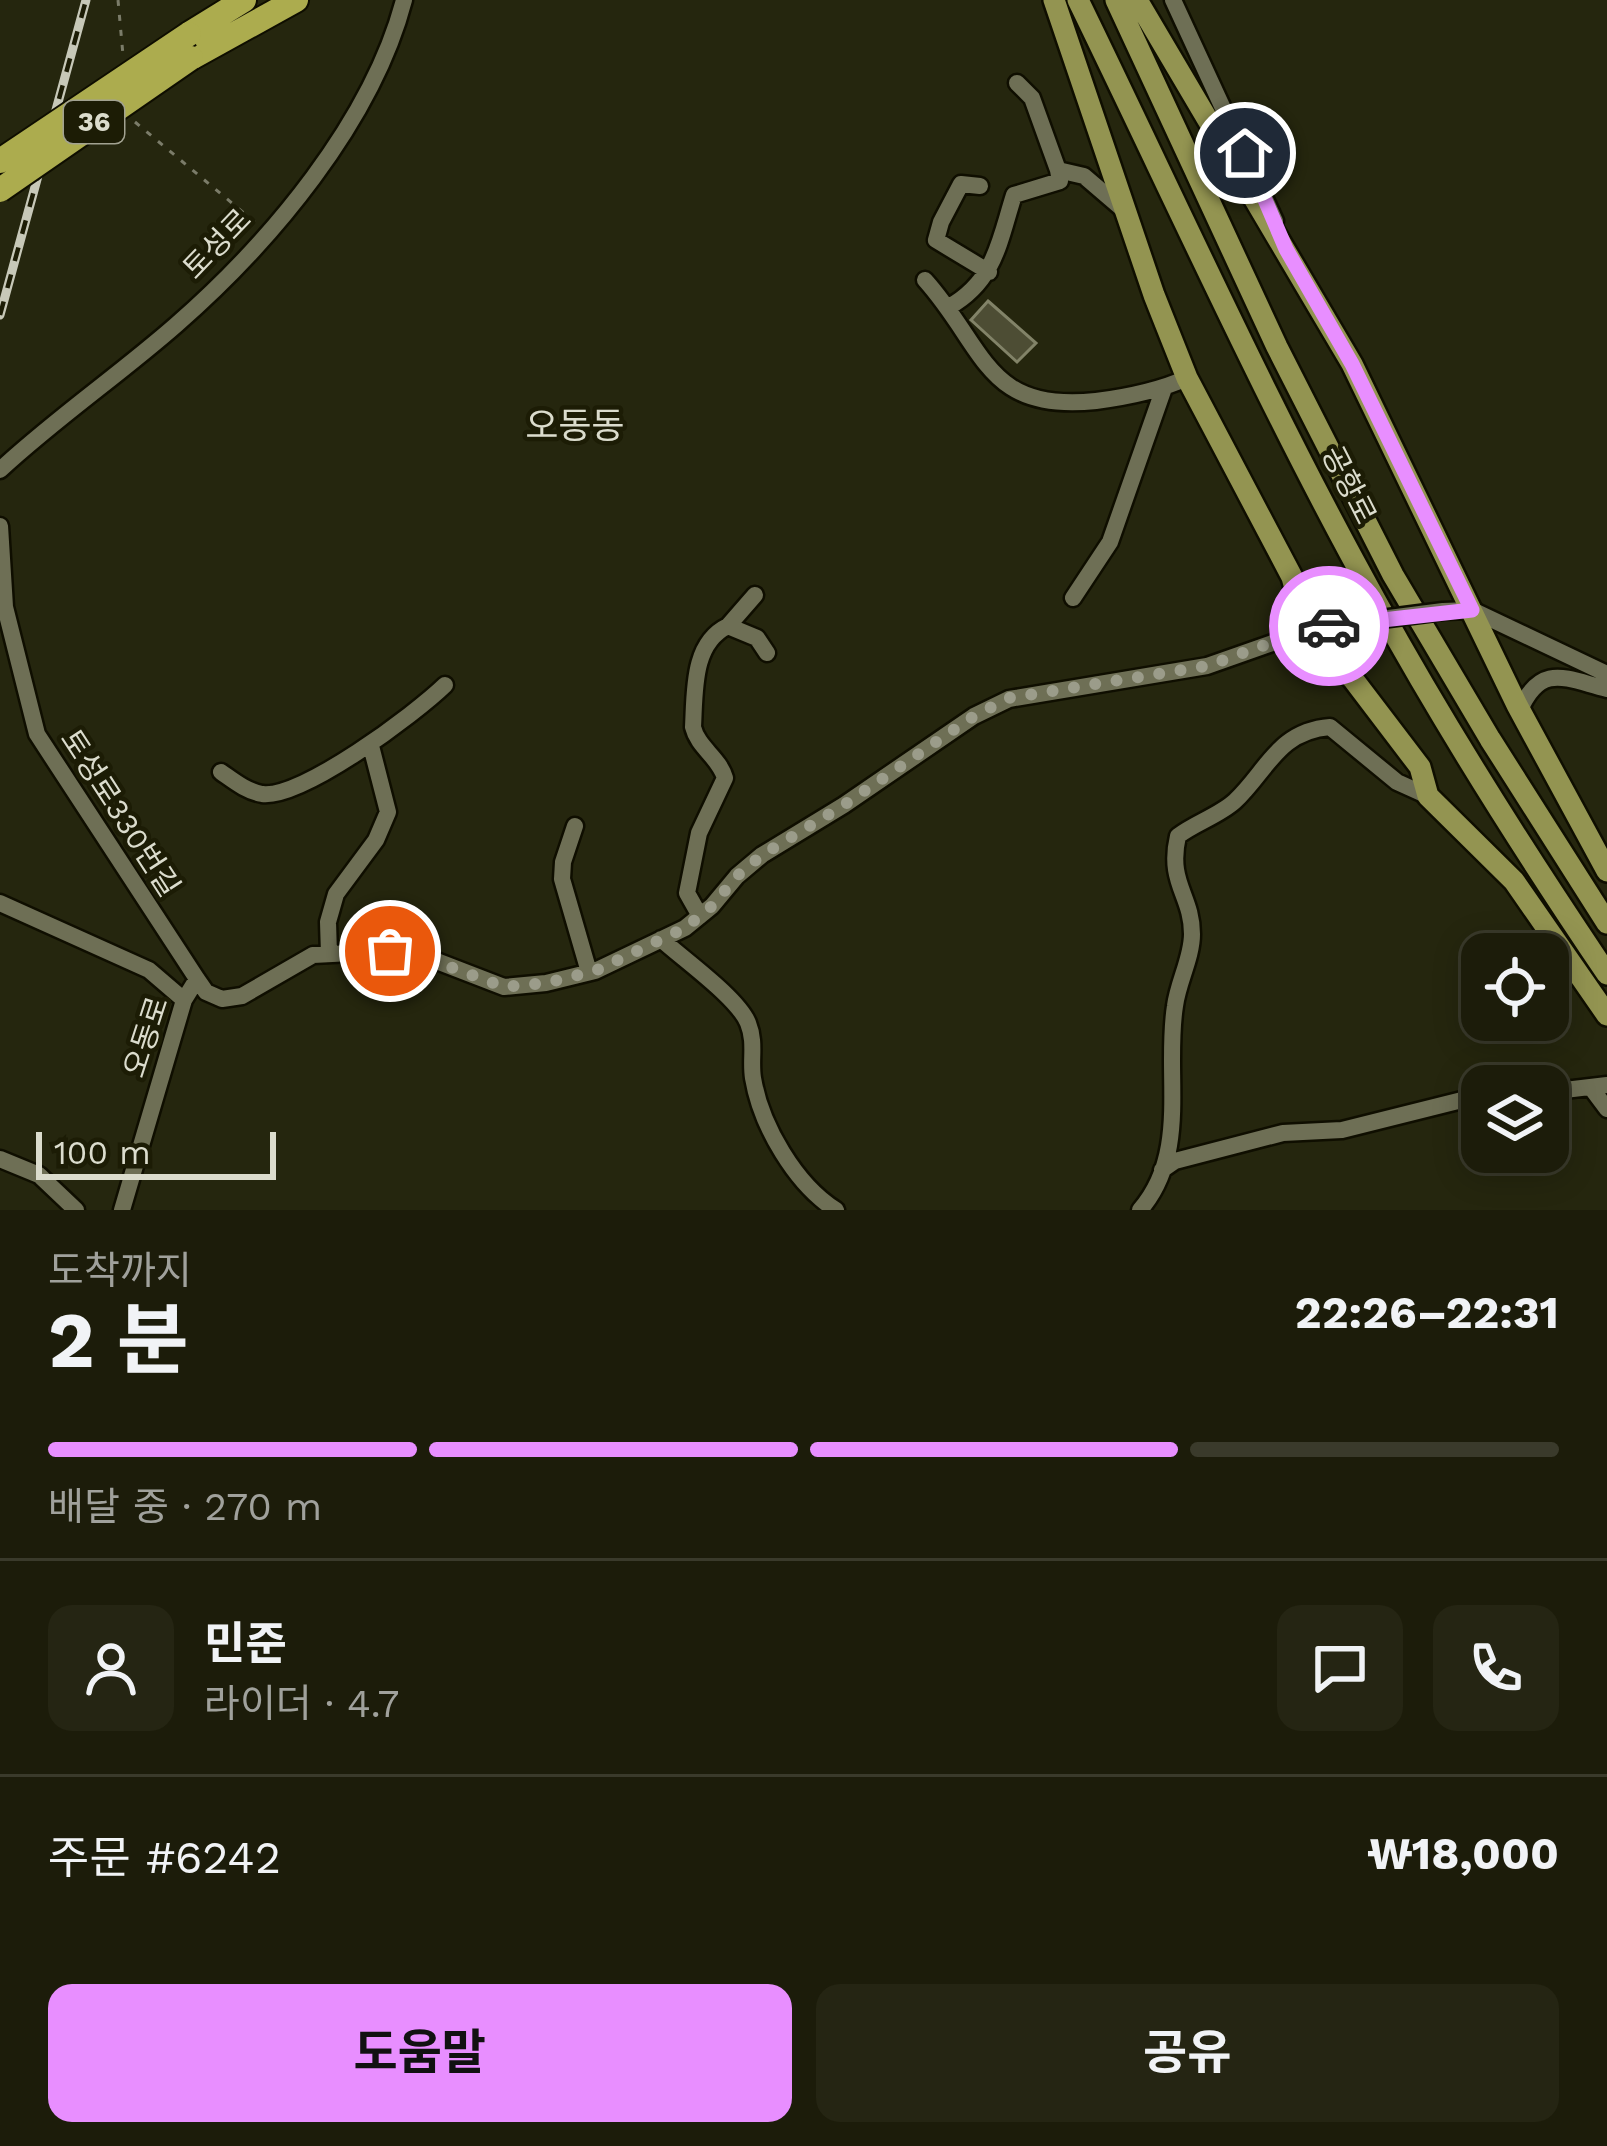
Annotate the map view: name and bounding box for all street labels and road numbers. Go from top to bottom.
road number: 36 [64,101,124,143]
street label: 토성로 [175,202,258,286]
street label: 공항로 [1315,440,1384,530]
street label: 토성로330번길 [54,723,187,903]
street label: 오동로 [116,992,175,1082]

